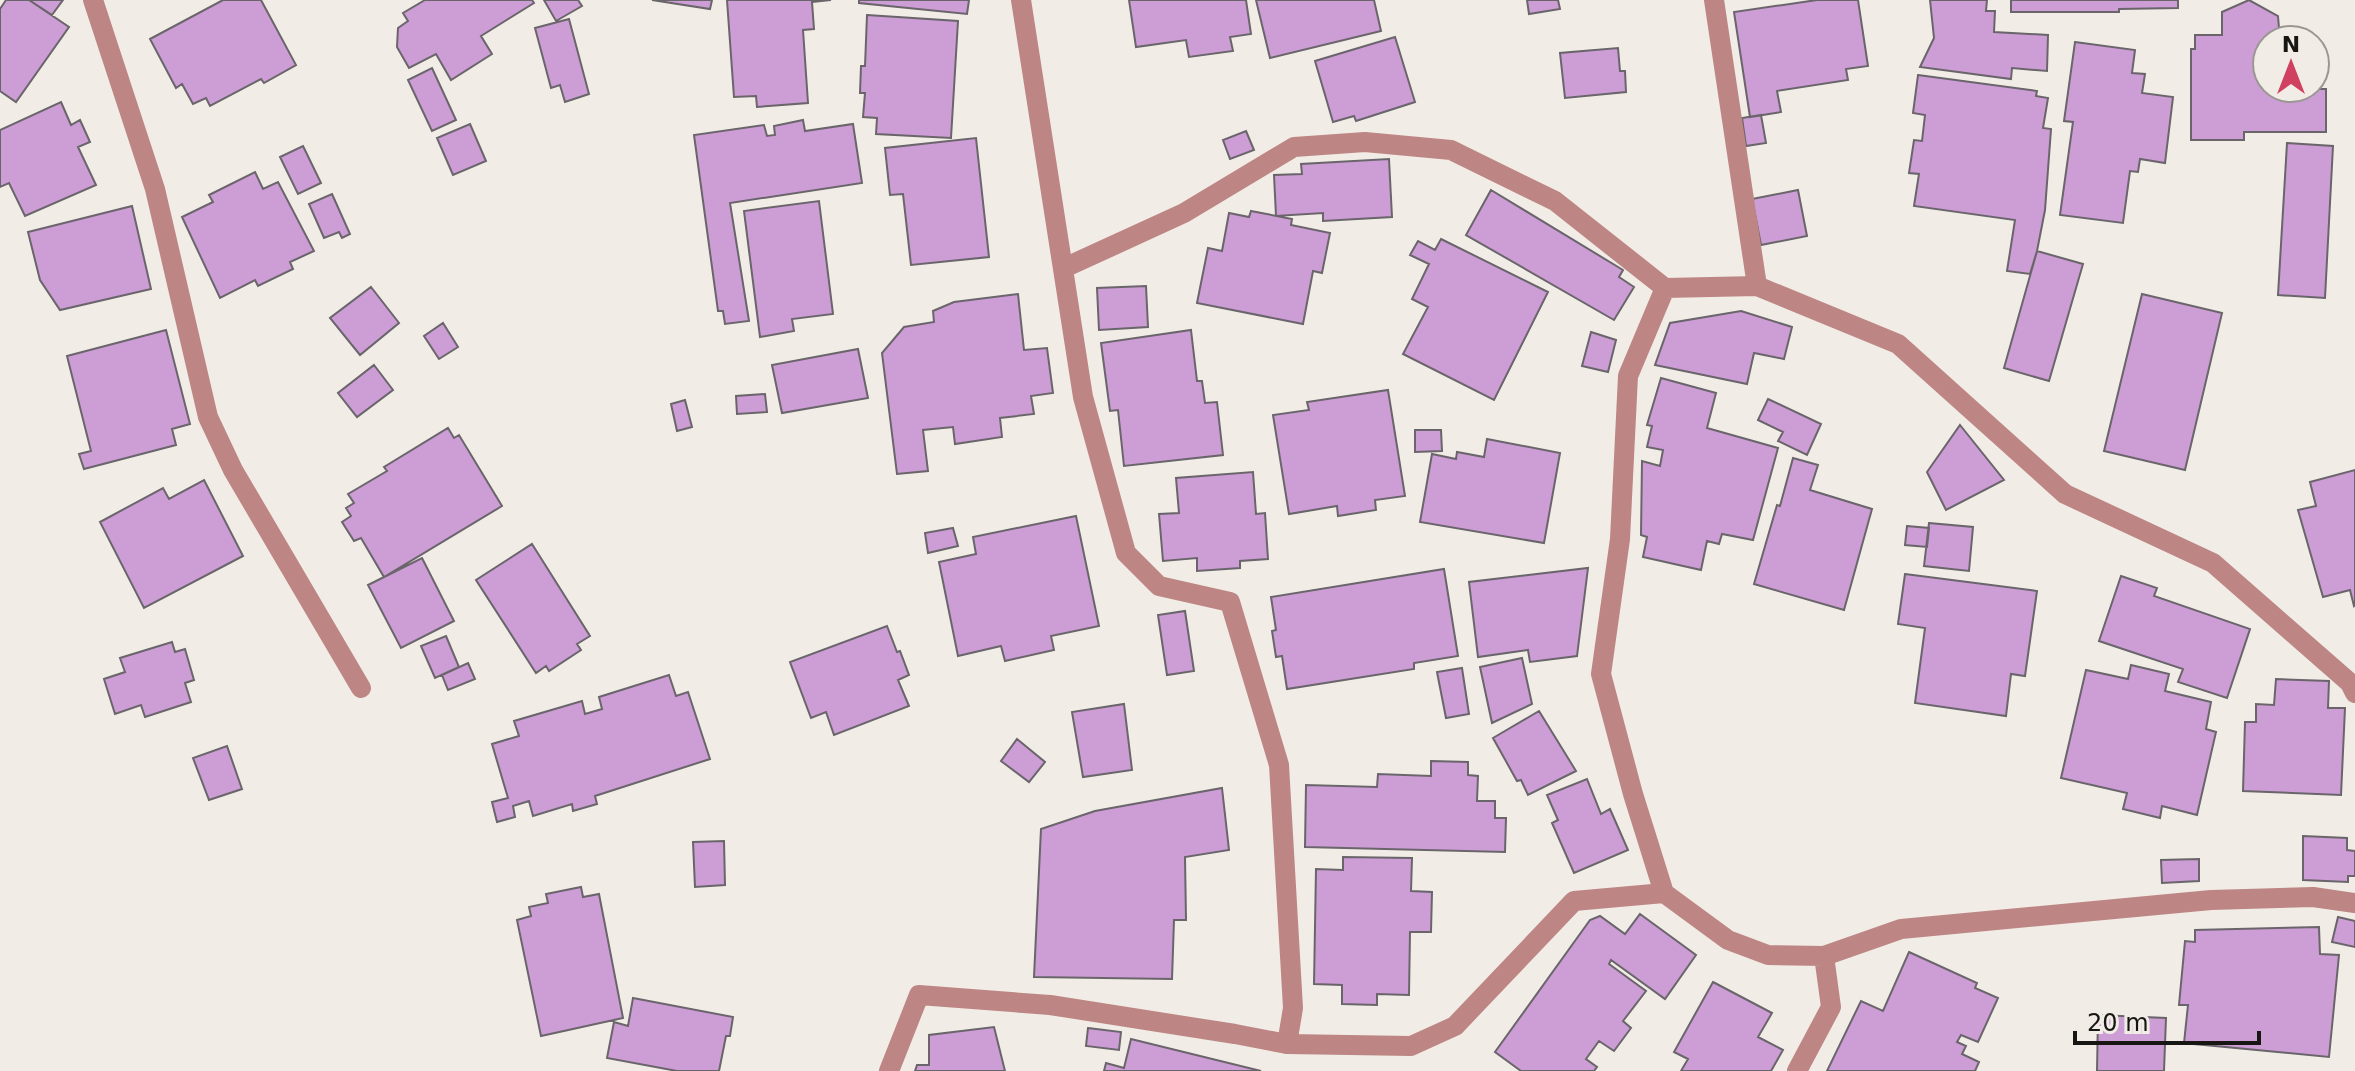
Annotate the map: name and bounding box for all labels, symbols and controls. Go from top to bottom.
north arrow [2251,24,2331,104]
text: N [2282,32,2300,57]
scale bar [2075,995,2259,1045]
text: 20 m [2087,1009,2149,1037]

